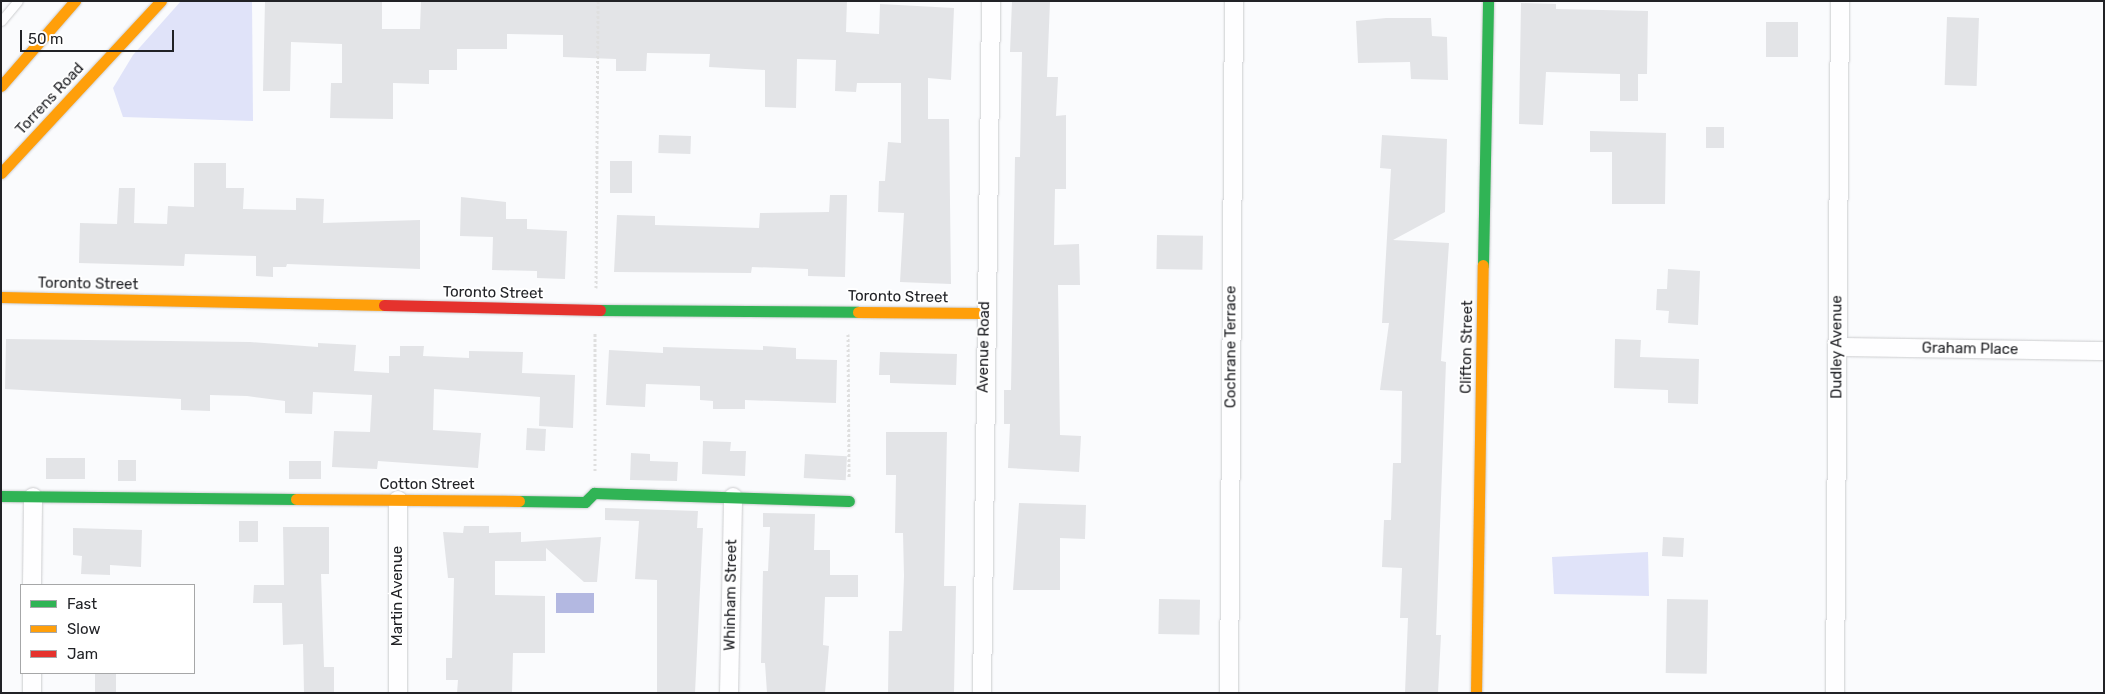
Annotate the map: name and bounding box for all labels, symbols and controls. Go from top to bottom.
scale bar [22,20,176,52]
text: 50 m [28,30,63,48]
street label: Torrens Road [12,59,88,139]
street label: Toronto Street [38,274,138,294]
street label: Toronto Street [443,283,543,303]
street label: Cochrane Terrace [1222,286,1240,408]
street label: Toronto Street [848,287,948,307]
street label: Dudley Avenue [1828,295,1846,399]
street label: Clifton Street [1457,300,1477,394]
street label: Avenue Road [974,301,994,393]
street label: Graham Place [1921,339,2019,359]
street label: Cotton Street [380,476,474,494]
street label: Whinham Street [721,539,741,651]
street label: Martin Avenue [389,546,407,646]
legend [20,584,195,674]
text: Fast [67,595,97,613]
text: Slow [67,620,100,638]
text: Jam [67,645,98,663]

